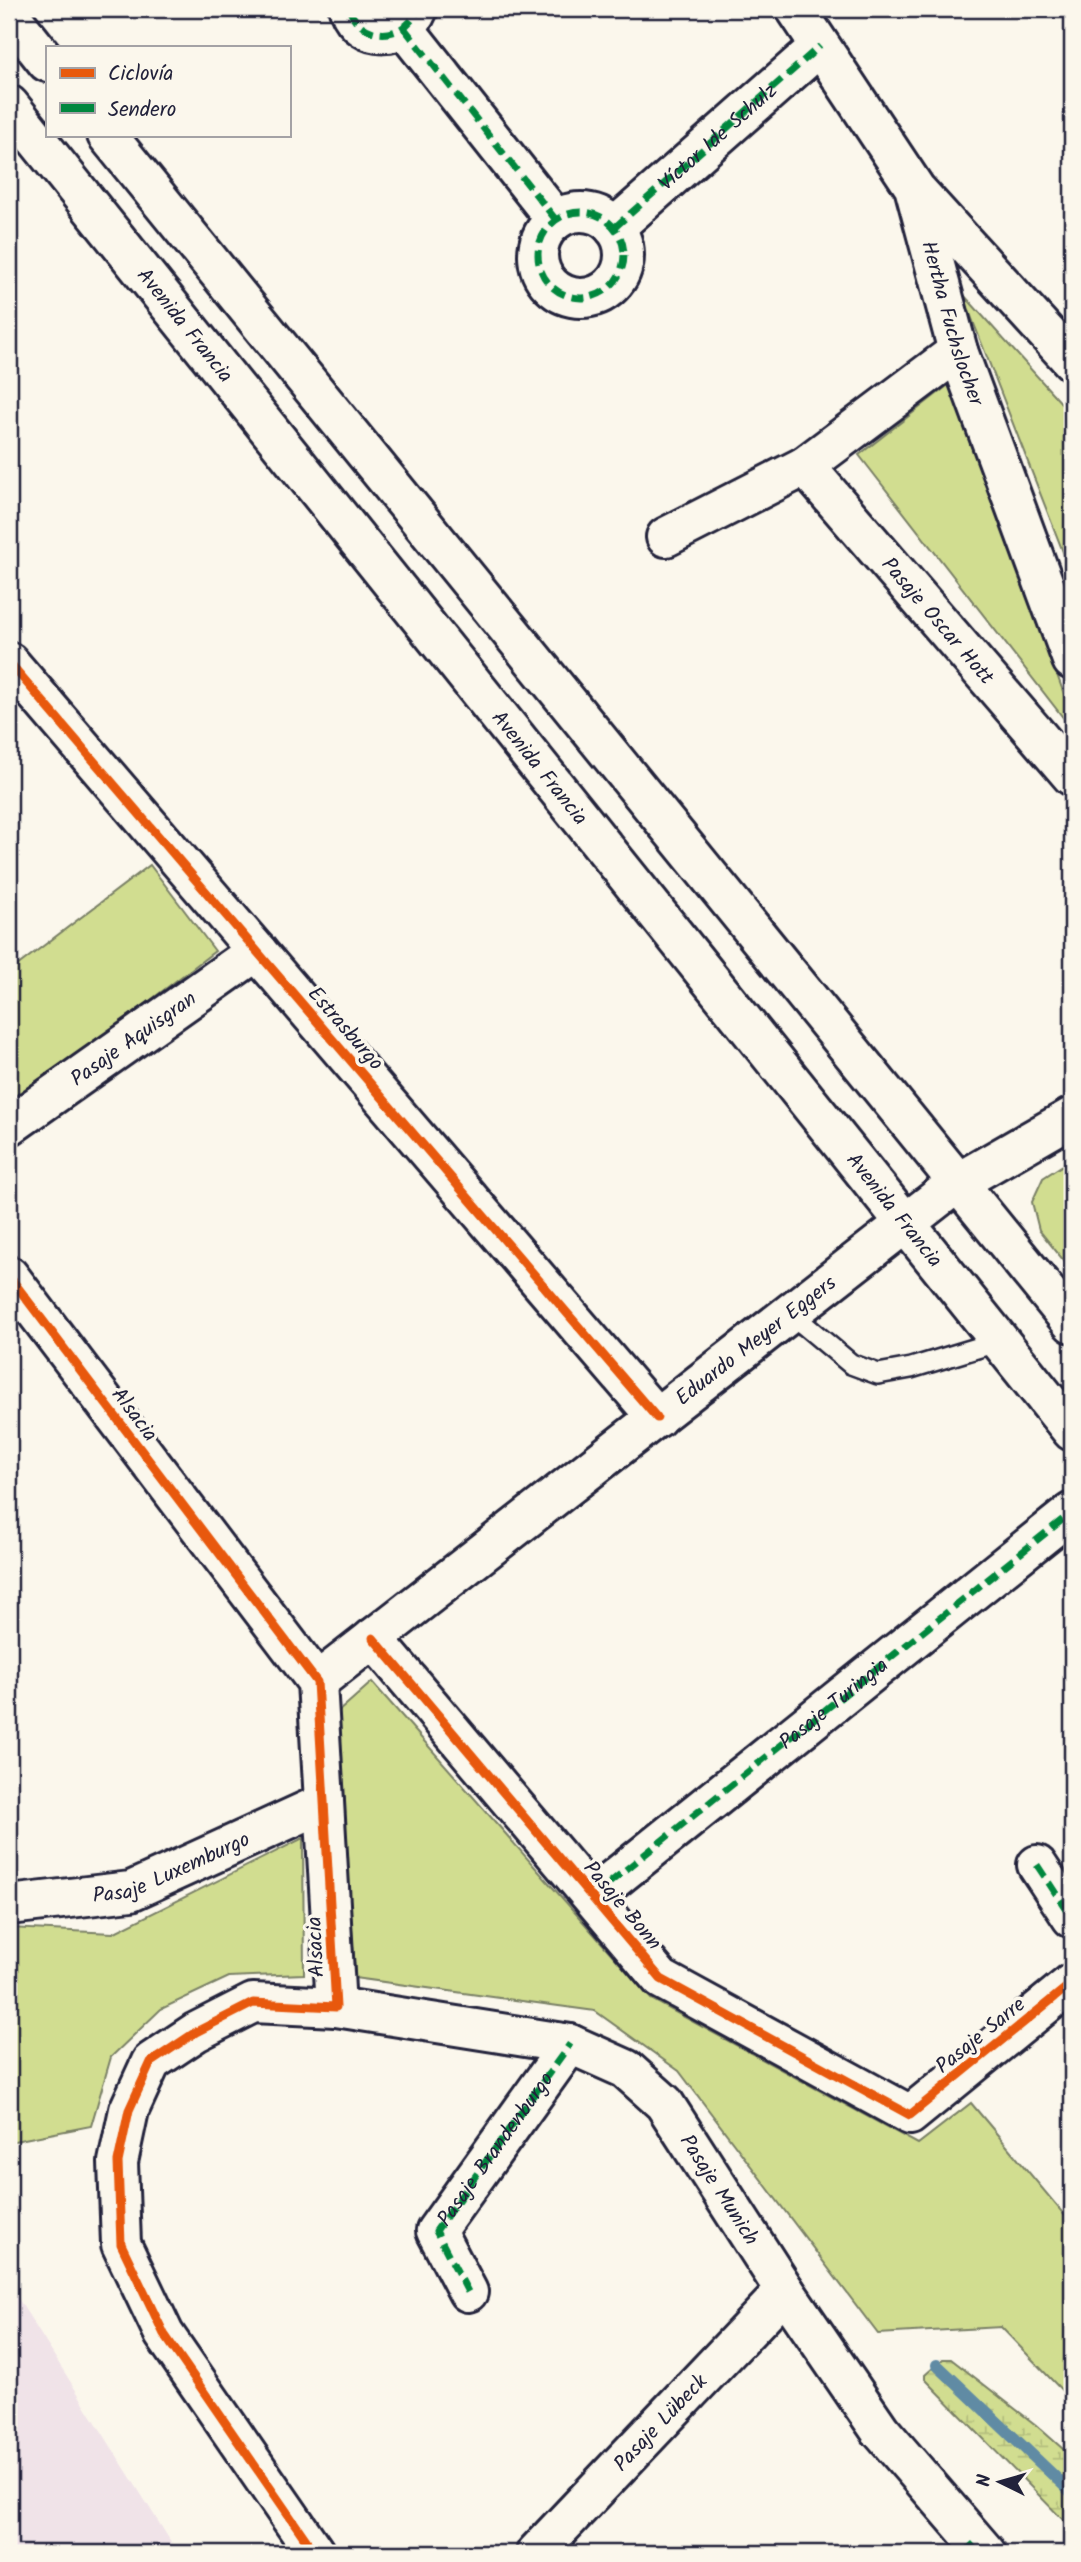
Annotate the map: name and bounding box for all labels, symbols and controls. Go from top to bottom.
legend [46,46,290,136]
text: Ciclovía [108,58,173,91]
street label: Víctor Ide Schulz [651,76,785,200]
text: Sendero [108,94,176,127]
street label: Hertha Fuchslocher [911,237,992,412]
street label: Avenida Francia [128,261,241,391]
street label: Pasaje Oscar Hott [872,550,1002,693]
street label: Avenida Francia [482,704,595,833]
street label: Estrasburgo [299,979,391,1079]
street label: Pasaje Aquisgran [64,983,204,1096]
street label: Avenida Francia [837,1146,950,1275]
street label: Eduardo Meyer Eggers [669,1268,844,1415]
street label: Alsacia [102,1381,165,1449]
street label: Pasaje Turingia [772,1650,896,1759]
street label: Pasaje Luxemburgo [91,1824,256,1913]
street label: Pasaje Bonn [574,1854,669,1958]
street label: Alsacia [298,1916,335,1978]
street label: Pasaje Sarre [929,1989,1034,2083]
street label: Pasaje Brandenburgo [429,2066,563,2234]
street label: Pasaje Munich [670,2128,767,2252]
street label: Pasaje Lübeck [606,2367,716,2480]
north arrow [965,2446,1036,2516]
text: N [970,2473,1001,2488]

